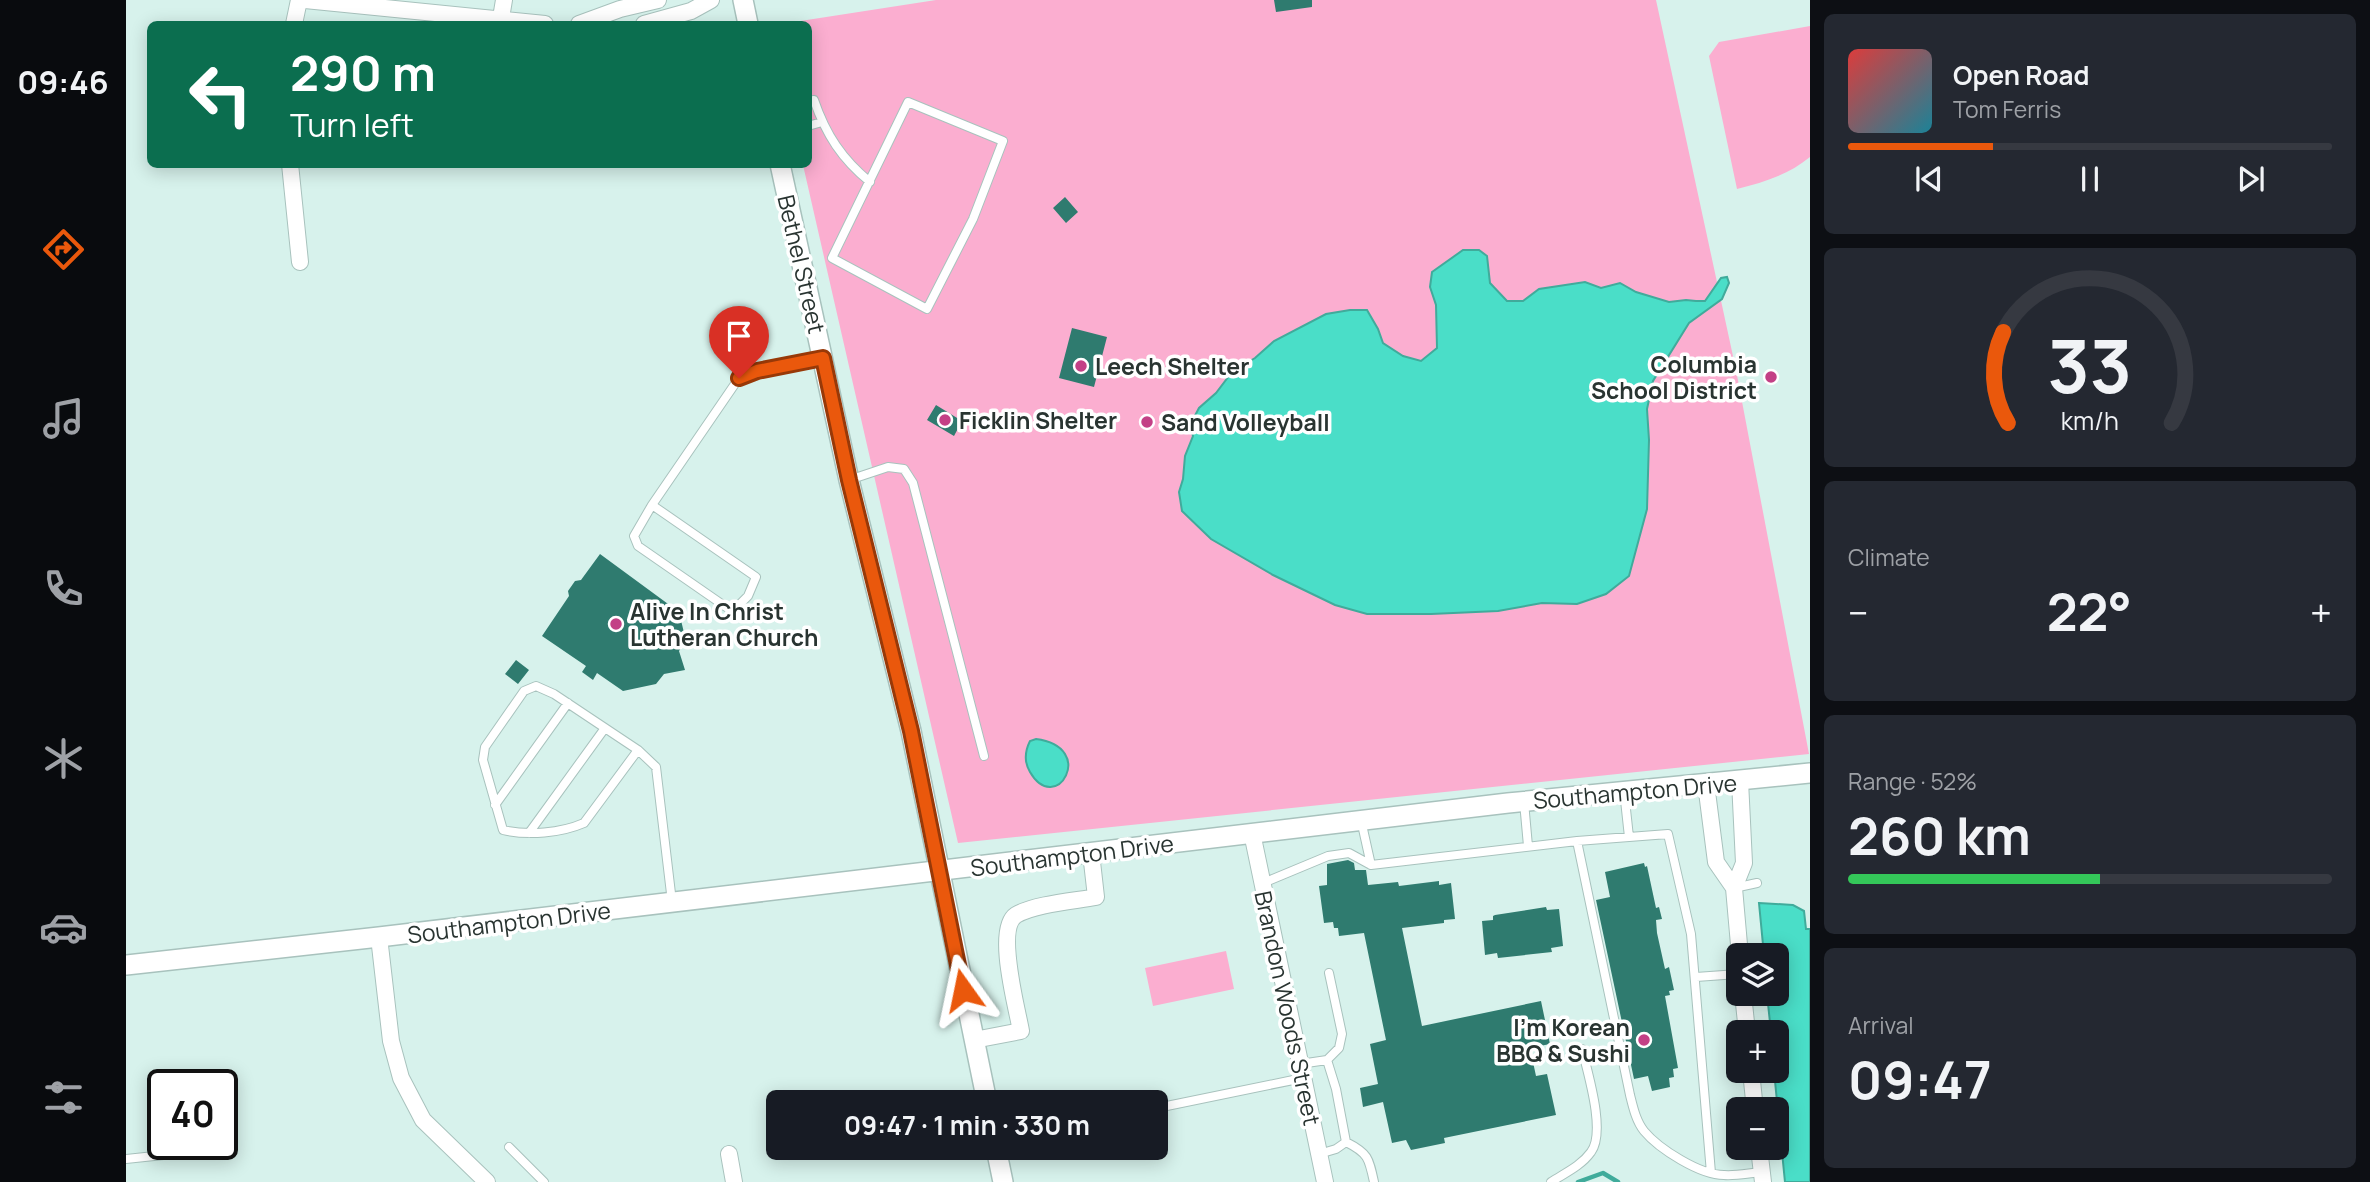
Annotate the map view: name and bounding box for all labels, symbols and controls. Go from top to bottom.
text: 290 m [290,39,436,106]
icon: left [175,49,266,140]
text: Open Road [1953,57,2089,93]
text: 09:46 [17,60,109,104]
text: Tom Ferris [1953,93,2061,125]
text: Turn left [290,103,414,147]
icon: previous [1910,160,1948,198]
icon: pause [2071,160,2109,198]
icon: next [2232,160,2270,198]
street label: Bethel Street [771,192,833,336]
icon: directions [39,225,88,274]
pin [709,306,769,378]
text: 33 [2048,316,2132,416]
icon: arrive [720,317,758,355]
place label: Columbia School District [1591,348,1757,406]
place label: Leech Shelter [1095,350,1249,382]
marker: Leech Shelter [1073,358,1089,374]
marker: Columbia School District [1763,369,1779,385]
icon: music [39,394,88,443]
text: km/h [2061,403,2119,438]
place label: Ficklin Shelter [959,404,1117,436]
place label: Sand Volleyball [1161,406,1330,438]
marker: Ficklin Shelter [937,412,953,428]
marker: Sand Volleyball [1139,414,1155,430]
text: Climate [1848,541,1930,573]
icon: phone [39,564,88,613]
text: 22° [2047,576,2132,647]
text: − [1848,586,1869,638]
text: + [2310,586,2332,638]
place label: Alive In Christ Lutheran Church [630,595,818,653]
marker: Alive In Christ Lutheran Church [608,616,624,632]
icon: climate [39,734,88,783]
text: Range · 52% [1848,765,1977,797]
street label: Southampton Drive [1532,766,1738,816]
text: 260 km [1848,800,2031,871]
street label: Southampton Drive [969,827,1175,883]
street label: Brandon Woods Street [1248,888,1328,1128]
street label: Southampton Drive [406,894,612,950]
icon: car [39,903,88,952]
map controls [1726,943,1789,1160]
button: layers [1726,943,1789,1006]
position arrow [926,953,1000,1027]
text: Arrival [1848,1009,1914,1041]
place label: I'm Korean BBQ & Sushi [1496,1011,1630,1069]
button: + [1726,1020,1789,1083]
marker: I'm Korean BBQ & Sushi [1636,1032,1652,1048]
text: 09:47 [1848,1044,1992,1115]
speed limit sign: 40 [147,1069,238,1160]
icon: filters [39,1073,88,1122]
button: − [1726,1097,1789,1160]
text: 09:47 · 1 min · 330 m [844,1107,1090,1143]

